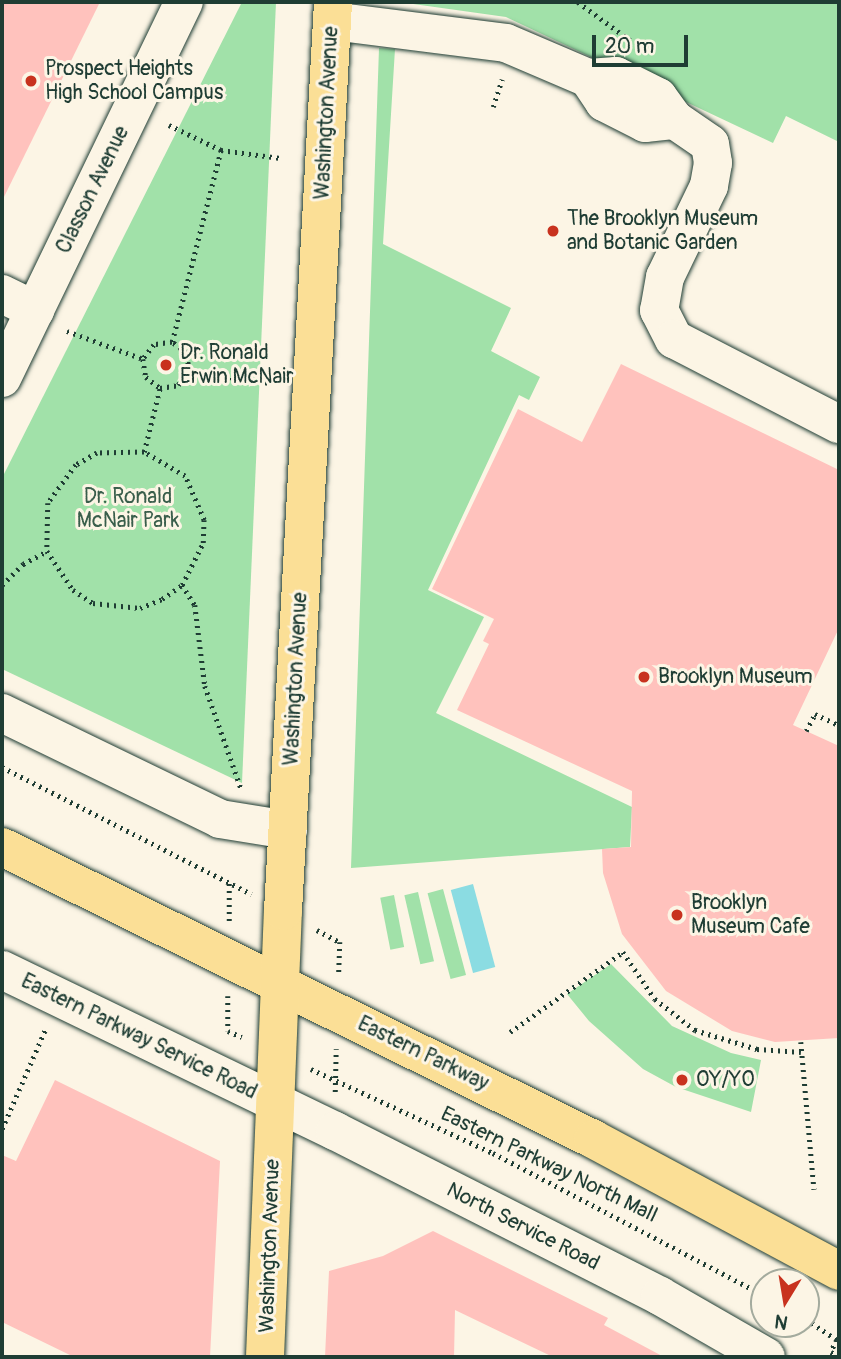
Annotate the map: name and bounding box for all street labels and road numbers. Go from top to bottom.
street label: Washington Avenue [310,26,344,200]
street label: Classon Avenue [51,122,135,258]
street label: Washington Avenue [279,592,313,766]
street label: Eastern Parkway Service Road [17,969,261,1105]
street label: Eastern Parkway [353,1011,493,1097]
street label: Eastern Parkway North Mall [437,1102,661,1228]
street label: Washington Avenue [254,1159,286,1333]
street label: North Service Road [442,1178,604,1276]

